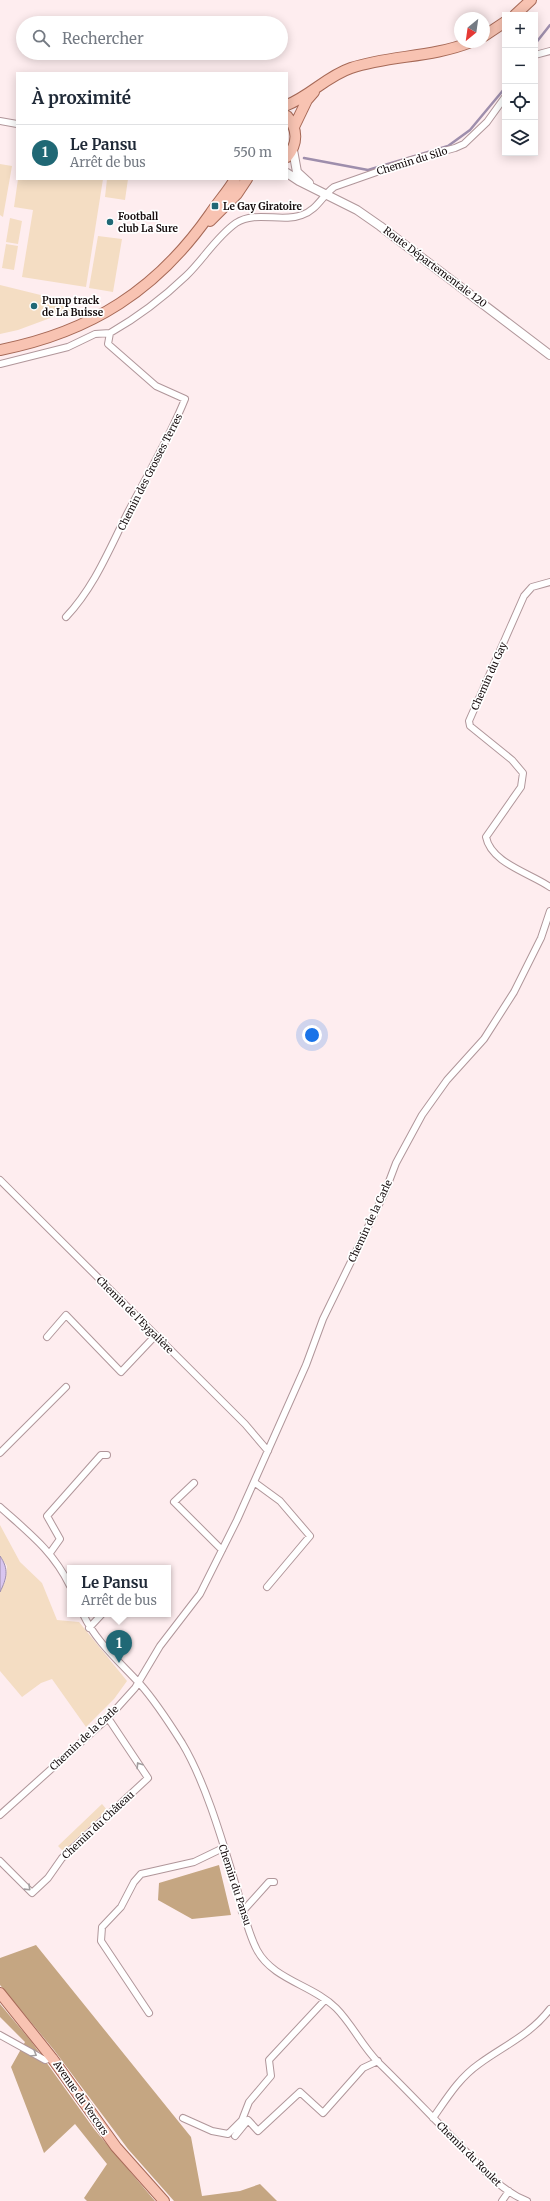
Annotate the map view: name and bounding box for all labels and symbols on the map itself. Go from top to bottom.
north arrow [454,12,490,48]
street label: Chemin du Silo [375,144,449,178]
place label: Le Gay Giratoire [223,200,303,213]
marker: Le Gay Giratoire [210,201,220,211]
place label: Football club La Sure [118,210,178,235]
marker: Football club La Sure [105,217,115,227]
street label: Route Départementale 120 [381,224,489,310]
place label: Pump track de La Buisse [42,294,104,319]
marker: Pump track de La Buisse [29,301,39,311]
street label: Chemin des Grosses Terres [115,411,185,533]
street label: Chemin du Gay [468,640,510,712]
your location [302,1025,322,1045]
street label: Chemin de la Carle [345,1178,395,1264]
street label: Chemin de l'Eygalière [94,1274,176,1356]
pin: 1 [106,1630,132,1663]
street label: Chemin de la Carle [47,1703,121,1773]
one-way arrow [136,1762,144,1769]
street label: Chemin du Château [59,1788,137,1862]
street label: Chemin du Pansu [216,1843,254,1927]
one-way arrow [23,1884,31,1891]
one-way arrow [30,2049,37,2056]
street label: Avenue du Vercors [50,2058,112,2138]
street label: Chemin du Roulet [434,2119,504,2189]

